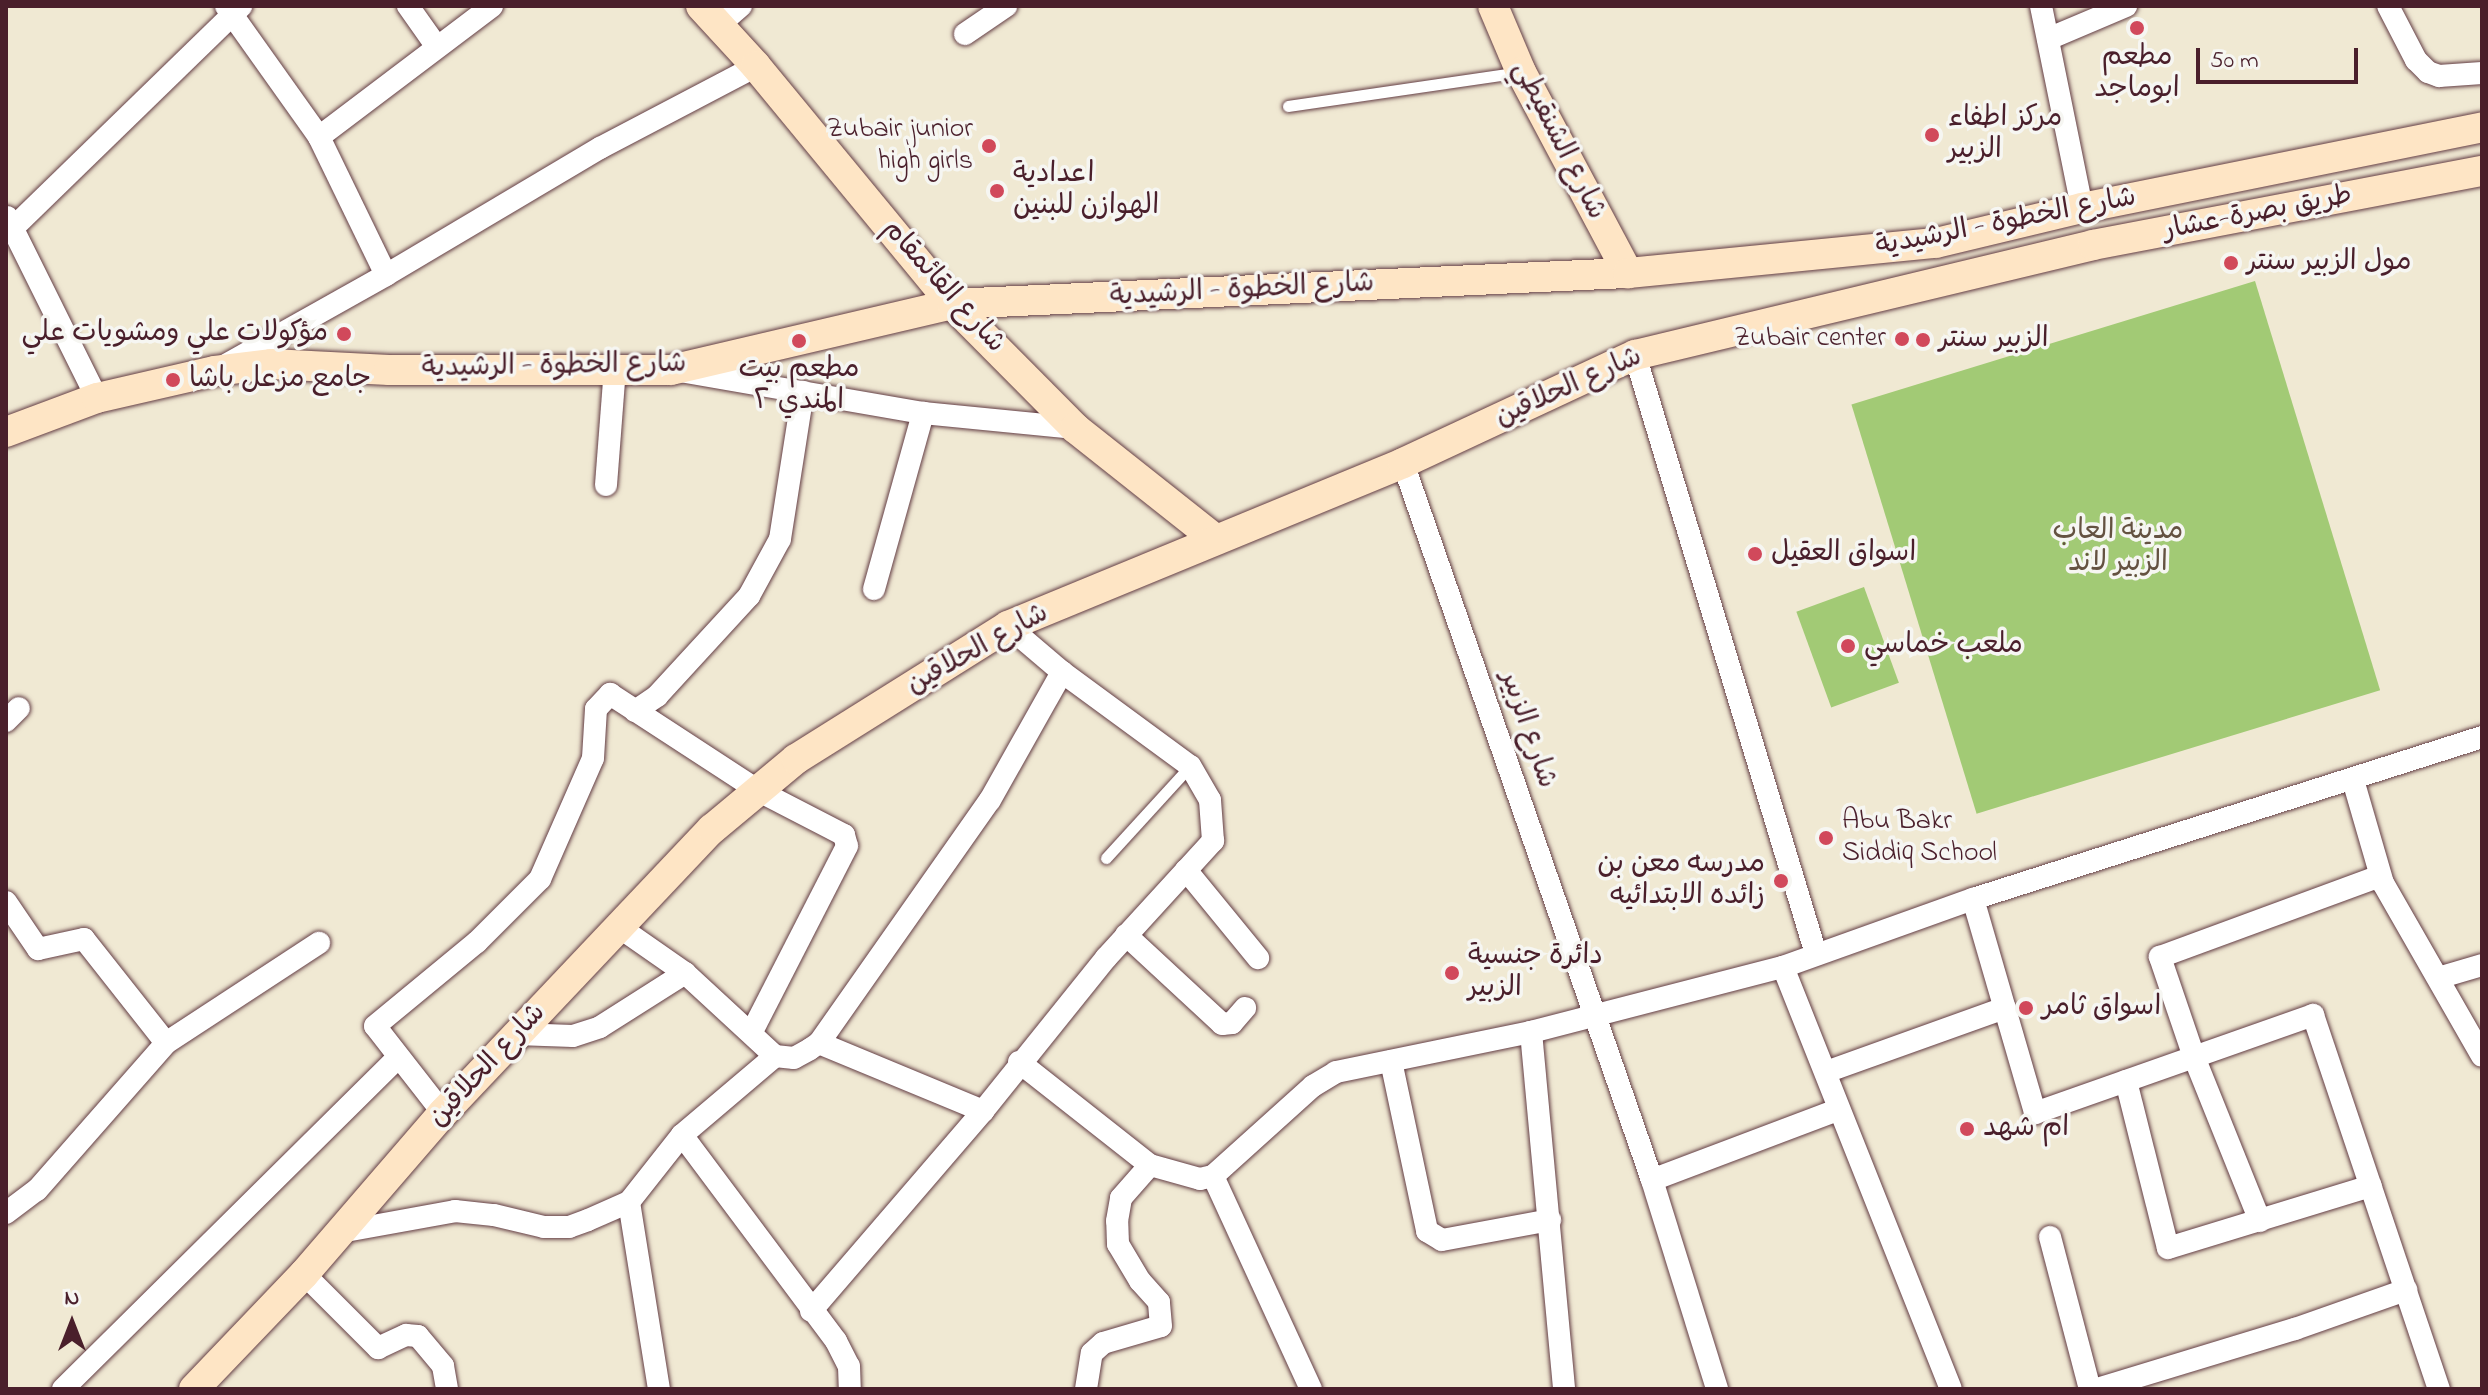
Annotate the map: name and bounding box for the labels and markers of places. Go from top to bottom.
marker: مطعم ابوماجد [2128,19,2146,37]
place label: مطعم ابوماجد [2094,41,2180,107]
place label: مركز اطفاء الزبير [1948,102,2062,168]
place label: Zubair junior high girls [827,113,973,179]
marker: مركز اطفاء الزبير [1923,126,1941,144]
marker: Zubair junior high girls [980,137,998,155]
place label: اعدادية الهوازن للبنين [1013,158,1159,224]
marker: اعدادية الهوازن للبنين [988,182,1006,200]
place label: مول الزبير سنتر [2247,246,2411,280]
marker: مول الزبير سنتر [2222,254,2240,272]
place label: مؤكولات علي ومشويات علي [22,317,328,351]
place label: Zubair center [1734,322,1886,356]
place label: الزبير سنتر [1939,323,2049,357]
marker: مؤكولات علي ومشويات علي [335,325,353,343]
marker: Zubair center [1893,330,1911,348]
marker: الزبير سنتر [1914,331,1932,349]
marker: مطعم بيت المندي ٢ [790,332,808,350]
place label: مطعم بيت المندي ٢ [739,353,859,419]
place label: جامع مزعل باشا [189,363,371,397]
marker: جامع مزعل باشا [164,371,182,389]
place label: اسواق العقيل [1771,537,1916,571]
marker: اسواق العقيل [1746,545,1764,563]
place label: ملعب خماسي [1864,629,2023,663]
marker: ملعب خماسي [1839,637,1857,655]
place label: Abu Bakr Siddiq School [1842,805,1997,871]
marker: Abu Bakr Siddiq School [1817,829,1835,847]
place label: مدرسه معن بن زائده الابتدائيه [1597,848,1765,914]
marker: مدرسه معن بن زائده الابتدائيه [1772,872,1790,890]
place label: دائرة جنسية الزبير [1468,940,1603,1006]
marker: دائرة جنسية الزبير [1443,964,1461,982]
place label: اسواق ثامر [2042,991,2161,1025]
marker: اسواق ثامر [2017,999,2035,1017]
place label: ام شهد [1983,1112,2069,1146]
marker: ام شهد [1958,1120,1976,1138]

